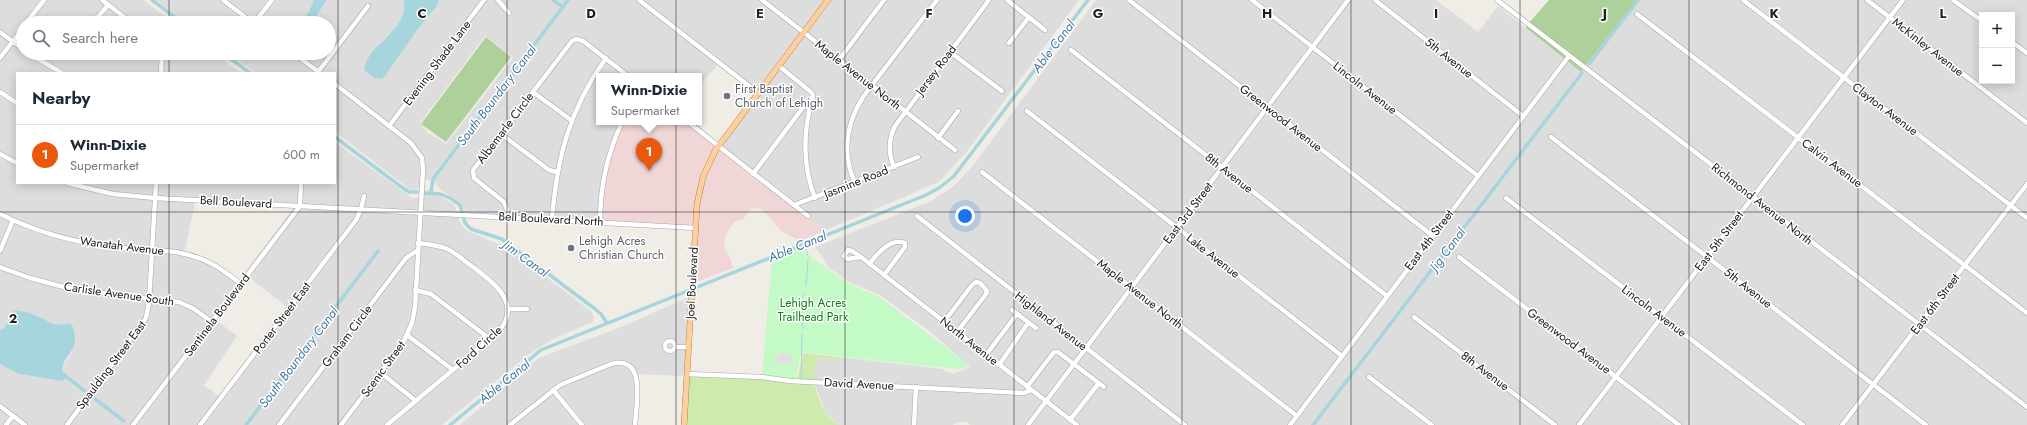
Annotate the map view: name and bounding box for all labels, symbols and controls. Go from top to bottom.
text: C [417,4,427,23]
text: D [586,4,596,23]
text: E [756,4,764,23]
text: F [925,4,933,23]
text: G [1093,4,1104,23]
text: H [1262,4,1272,23]
text: I [1434,4,1438,23]
text: J [1600,4,1607,23]
text: K [1769,4,1779,23]
text: L [1940,4,1947,23]
map controls [1979,12,2015,84]
button: + [1979,12,2015,48]
street label: McKinley Avenue [1888,13,1968,81]
water label: Able Canal [1027,15,1080,77]
search box [16,16,336,60]
street label: Evening Shade Lane [399,16,475,110]
icon: search [30,27,52,49]
text: Search here [62,27,138,49]
street label: 5th Avenue [1421,33,1477,83]
street label: Maple Avenue North [811,36,905,114]
water label: South Boundary Canal [452,40,541,150]
street label: Jersey Road [910,41,961,100]
button: − [1979,48,2015,84]
street label: Lincoln Avenue [1329,57,1401,119]
popup [596,73,702,125]
street label: Clayton Avenue [1848,78,1922,140]
text: Winn-Dixie [611,79,687,101]
place label: First Baptist Church of Lehigh [735,80,823,112]
street label: Greenwood Avenue [1236,80,1326,156]
text: Nearby [32,86,90,110]
street label: Albemarle Circle [472,88,538,168]
marker: First Baptist Church of Lehigh [722,91,732,101]
text: Supermarket [611,101,679,120]
text: Winn-Dixie [70,134,147,156]
street label: Calvin Avenue [1798,134,1866,192]
pin: 1 [636,138,662,171]
text: 1 [42,145,48,164]
text: 600 m [283,145,320,164]
street label: 8th Avenue [1201,148,1257,198]
text: Supermarket [70,156,139,175]
street label: Richmond Avenue North [1707,159,1817,249]
street label: Jasmine Road [819,161,891,204]
street label: East 3rd Street [1159,178,1217,248]
street label: Bell Boulevard [199,191,273,213]
your location [955,206,975,226]
street label: East 4th Street [1400,206,1458,274]
street label: Bell Boulevard North [498,207,604,231]
street label: East 5th Street [1690,207,1748,275]
water label: Jig Canal [1423,223,1471,277]
water label: Able Canal [764,226,830,267]
street label: Lake Avenue [1182,229,1244,283]
street label: Wanatah Avenue [79,232,165,260]
place label: Lehigh Acres Christian Church [579,232,664,264]
water label: Jim Canal [496,233,553,282]
marker: Lehigh Acres Christian Church [566,243,576,253]
street label: Joel Boulevard [681,246,703,322]
street label: Maple Avenue North [1093,255,1187,333]
street label: 5th Avenue [1720,263,1776,313]
street label: Sentinela Boulevard [180,270,254,360]
street label: East 6th Street [1906,270,1964,338]
street label: Carlisle Avenue South [63,277,175,311]
street label: Porter Street East [249,278,315,358]
street label: Lincoln Avenue [1618,281,1690,341]
street label: Highland Avenue [1011,287,1091,355]
park label: Lehigh Acres Trailhead Park [778,294,849,326]
street label: Graham Circle [317,301,377,371]
water label: South Boundary Canal [254,302,343,412]
street label: Greenwood Avenue [1523,303,1615,379]
text: 2 [9,309,17,328]
street label: North Avenue [936,312,1002,370]
street label: Spaulding Street East [72,317,151,413]
street label: Ford Circle [452,321,506,373]
street label: Scenic Street [356,337,410,401]
street label: 8th Avenue [1457,347,1513,395]
water label: Able Canal [474,354,535,409]
street label: David Avenue [824,373,894,395]

